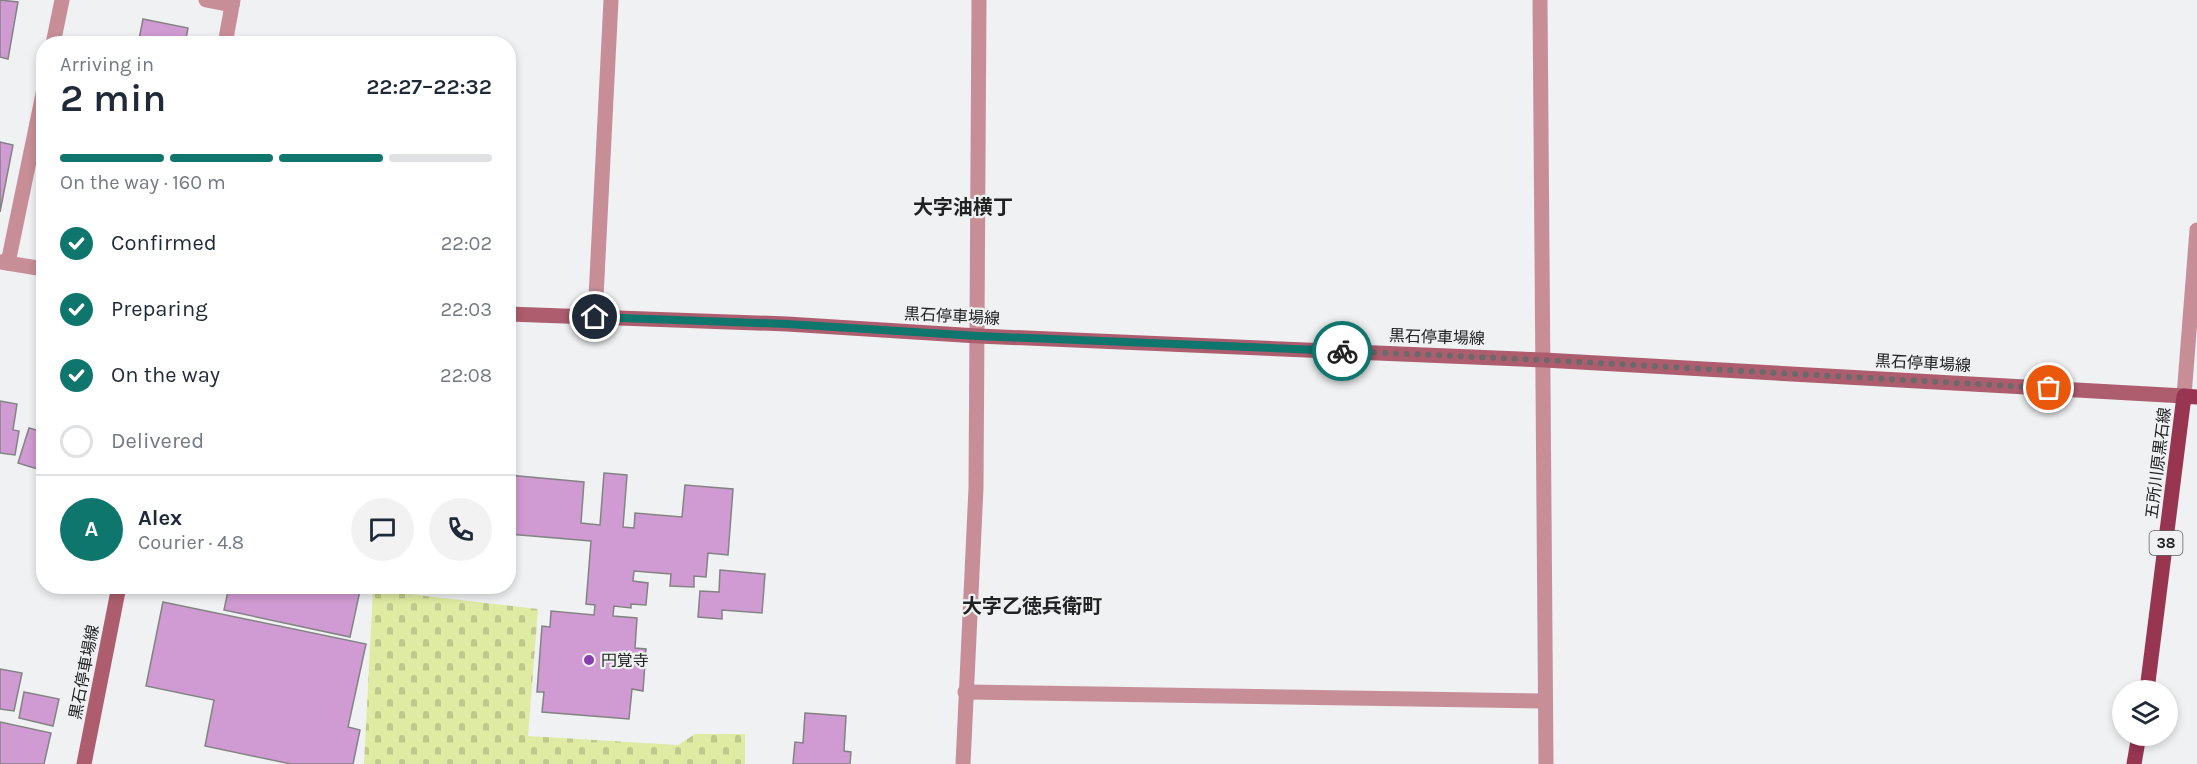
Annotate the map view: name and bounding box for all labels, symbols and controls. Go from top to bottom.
text: Arriving in [60,53,154,76]
text: 22:27–22:32 [366,74,492,100]
text: 2 min [60,75,166,121]
text: On the way · 160 m [60,171,226,194]
district label: 大字油横丁 [913,196,1013,219]
icon: check [60,227,93,260]
text: Confirmed [111,230,217,256]
text: 22:02 [441,232,492,255]
pin [569,291,620,342]
icon: check [60,293,93,326]
text: Preparing [111,296,208,322]
text: 22:03 [441,298,492,321]
icon: home [578,300,611,333]
street label: 黒石停車場線 [904,304,1000,328]
courier [1312,321,1372,381]
street label: 黒石停車場線 [1389,326,1485,348]
icon: bike [1326,335,1359,368]
street label: 黒石停車場線 [1875,351,1971,375]
icon: check [60,359,93,392]
text: On the way [111,362,220,388]
pin [2023,362,2074,413]
text: 22:08 [440,364,492,387]
icon: bag [2032,371,2065,404]
street label: 五所川原黒石線 [2142,406,2174,520]
text: Delivered [111,428,204,454]
button: chat [351,498,414,561]
button: phone [429,498,492,561]
text: Alex [138,505,182,531]
text: A [85,516,98,542]
text: Courier · 4.8 [138,531,244,554]
road number: 38 [2150,531,2182,555]
district label: 大字乙徳兵衛町 [962,595,1102,618]
street label: 黒石停車場線 [66,623,102,721]
place label: 円覚寺 [601,651,649,670]
marker: 円覚寺 [582,653,596,667]
map controls [2112,680,2178,746]
button: layers [2112,680,2178,746]

